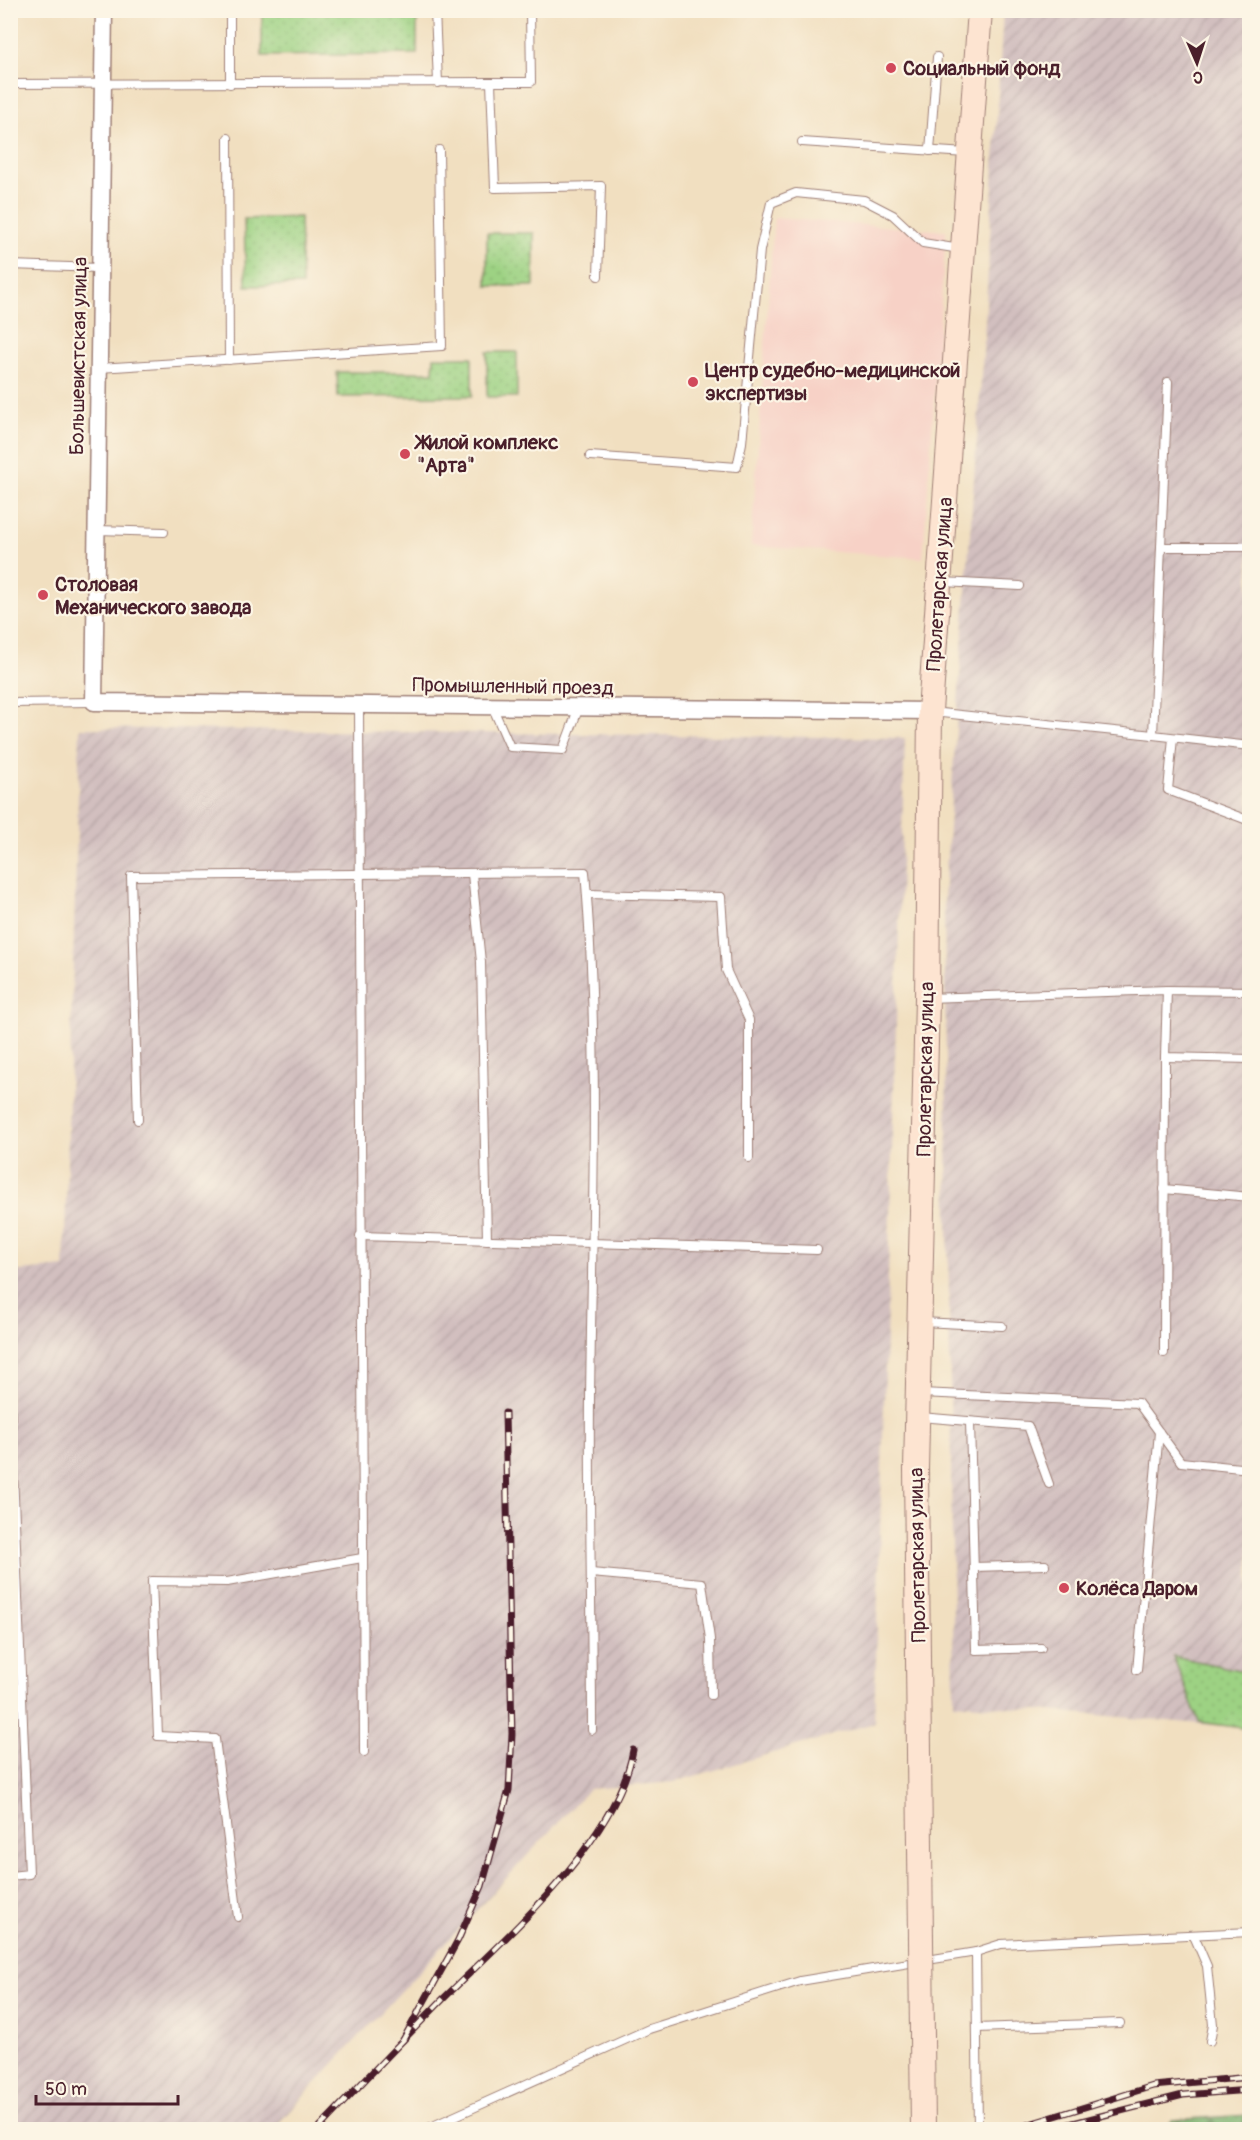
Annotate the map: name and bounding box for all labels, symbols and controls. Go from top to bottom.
north arrow [1167,33,1227,93]
place label: Социальный фонд [903,56,1061,81]
marker: Социальный фонд [884,61,898,75]
text: С [1192,67,1203,87]
street label: Большевистская улица [64,257,93,455]
place label: Центр судебно-медицинской экспертизы [705,358,960,406]
marker: Центр судебно-медицинской экспертизы [686,375,700,389]
place label: Жилой комплекс "Арта" [414,430,558,478]
marker: Жилой комплекс "Арта" [398,447,412,461]
street label: Пролетарская улица [921,496,958,672]
place label: Столовая Механического завода [55,572,251,620]
marker: Столовая Механического завода [36,588,50,602]
street label: Промышленный проезд [412,672,614,701]
street label: Пролетарская улица [911,981,940,1157]
street label: Пролетарская улица [903,1467,932,1643]
place label: Колёса Даром [1076,1576,1198,1601]
marker: Колёса Даром [1057,1581,1071,1595]
scale bar [36,2068,178,2106]
text: 50 m [45,2078,87,2101]

